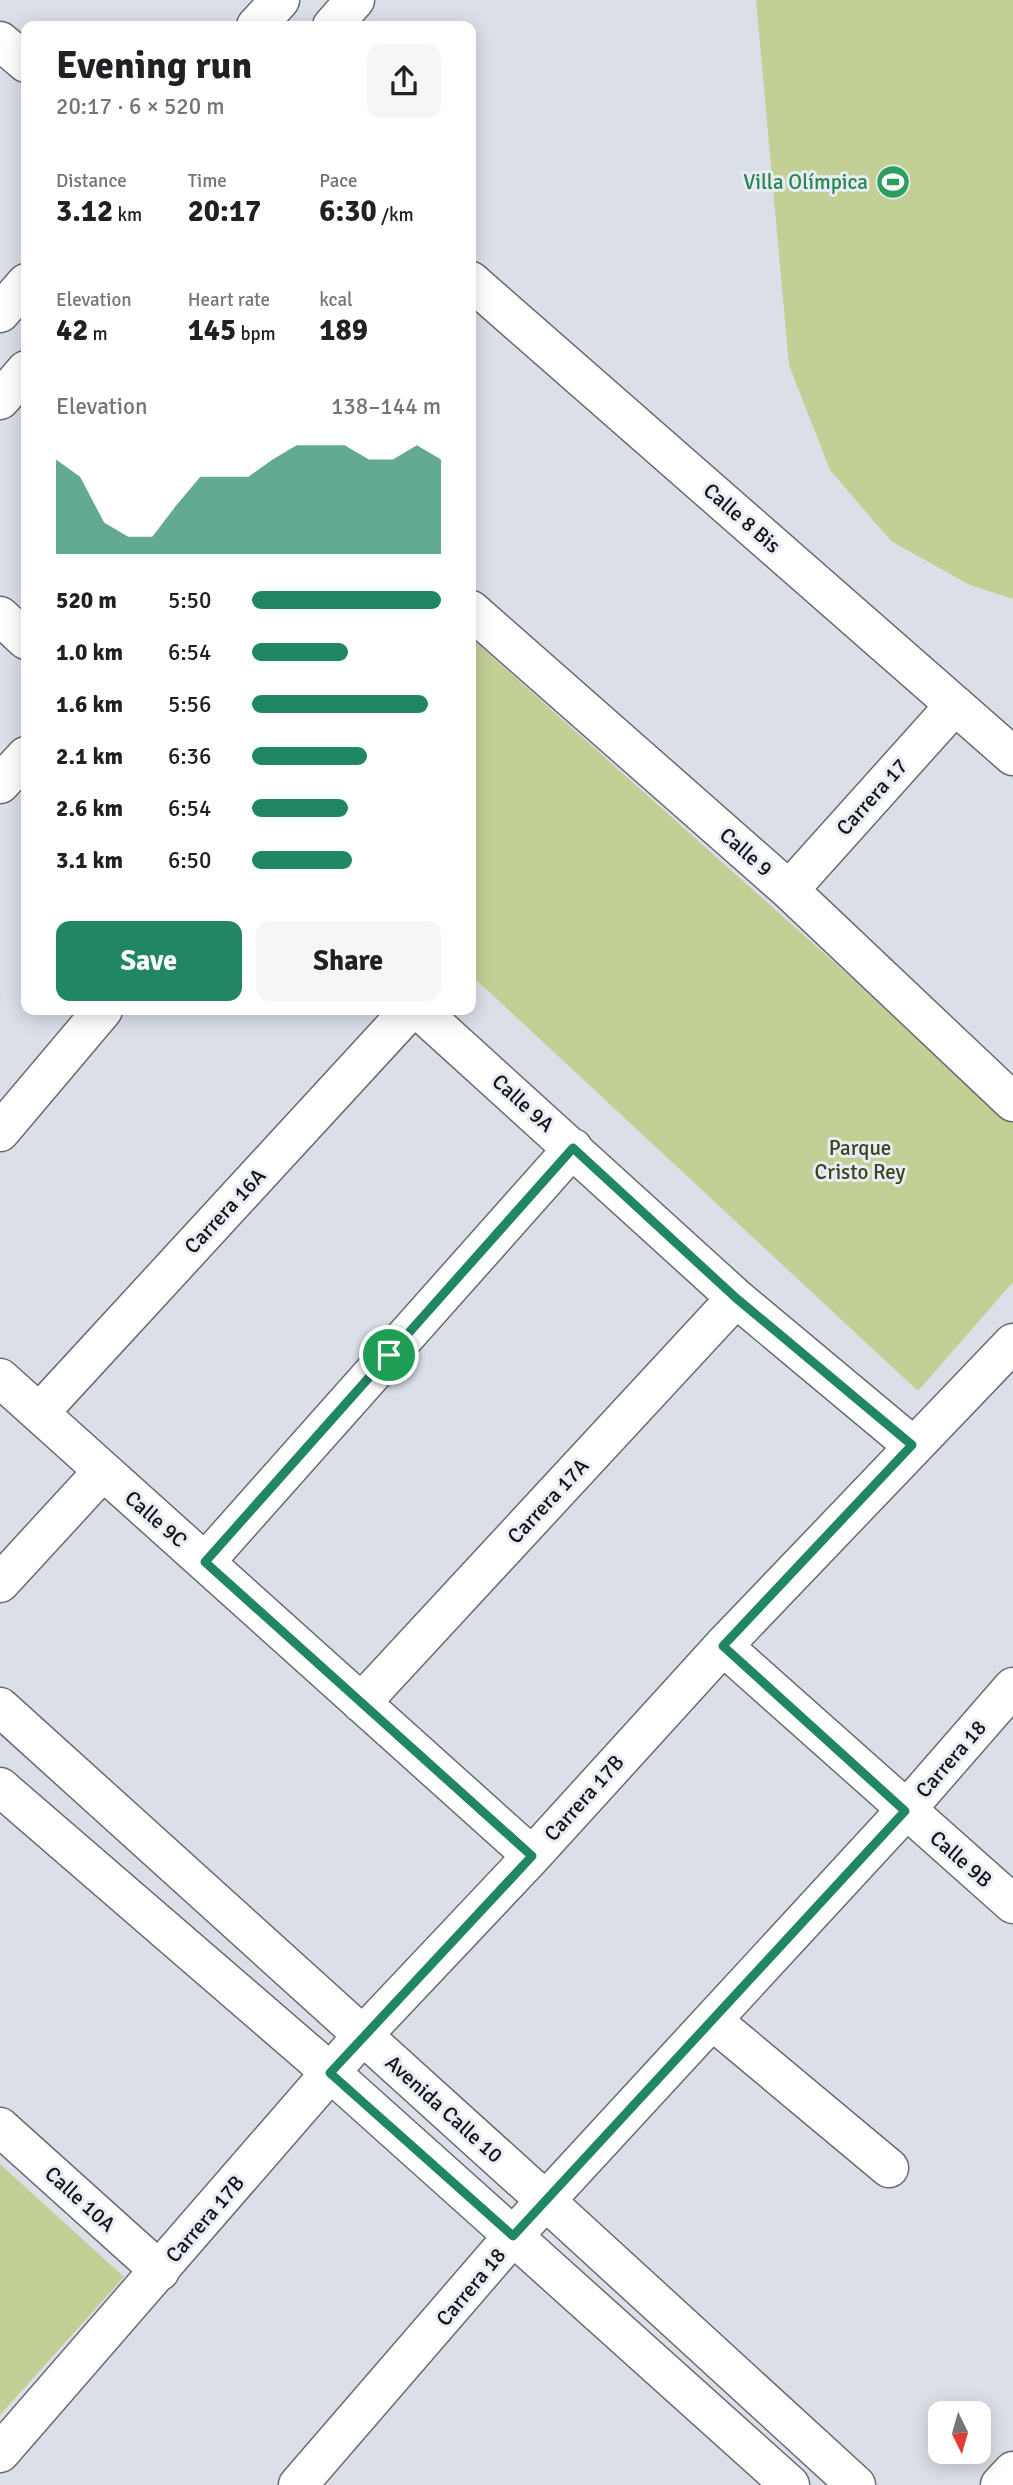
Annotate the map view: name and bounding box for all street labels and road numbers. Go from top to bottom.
street label: Calle 8 Bis [698,477,786,559]
street label: Carrera 17 [831,753,913,841]
street label: Calle 9 [714,822,778,882]
street label: Calle 9A [487,1068,559,1138]
street label: Carrera 16A [179,1163,271,1259]
street label: Carrera 17A [502,1453,594,1549]
street label: Calle 9C [119,1485,193,1553]
street label: Carrera 18 [910,1715,992,1803]
street label: Carrera 17B [539,1750,629,1846]
street label: Calle 9B [924,1825,998,1893]
street label: Avenida Calle 10 [380,2050,508,2168]
street label: Calle 10A [39,2161,121,2237]
street label: Carrera 17B [160,2170,250,2268]
street label: Carrera 18 [431,2243,511,2331]

